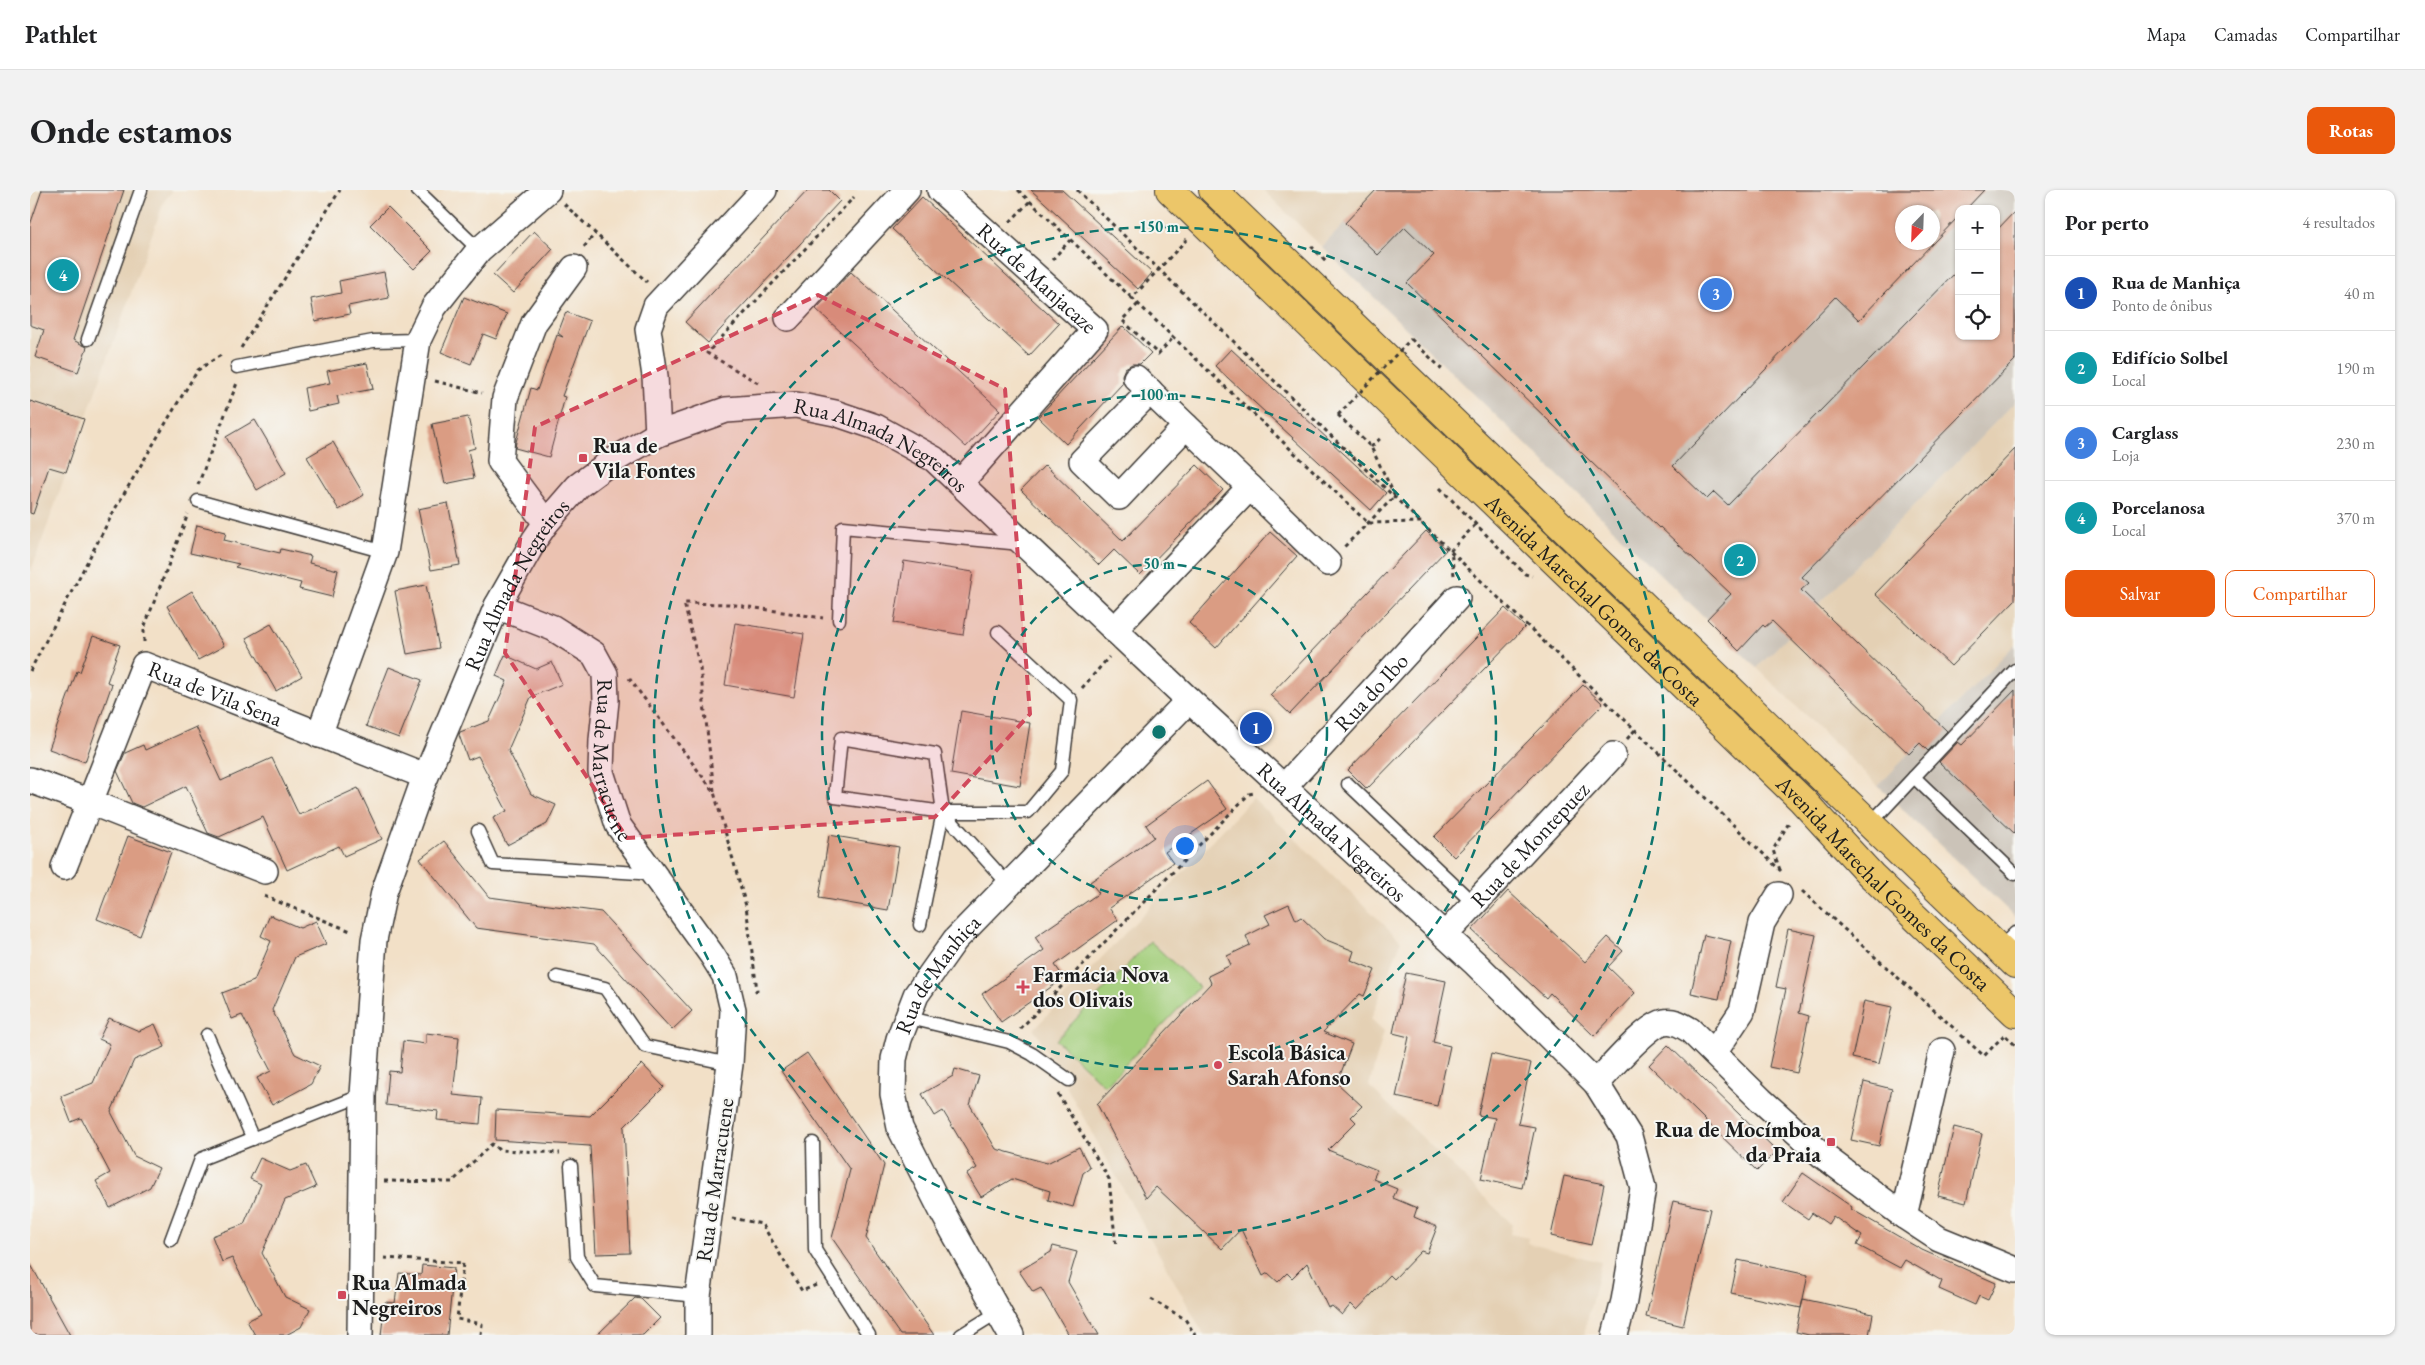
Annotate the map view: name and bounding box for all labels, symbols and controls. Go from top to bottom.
text: Pathlet [25,19,97,50]
text: Mapa [2147,23,2186,46]
text: Camadas [2214,23,2277,46]
text: Compartilhar [2305,23,2400,46]
button: Rotas [2307,107,2395,154]
text: Onde estamos [30,108,232,153]
north arrow [1895,205,1940,250]
map controls [1955,205,2000,340]
button: + [1955,205,2000,250]
text: Por perto [2065,209,2149,236]
text: 4 resultados [2303,212,2375,233]
street label: Rua de Manjacaze [971,216,1103,340]
text: 150 m [1139,217,1179,236]
button: − [1955,250,2000,295]
pin: 4 [47,256,79,294]
text: Rua de Manhiça [2112,270,2240,295]
pin: 3 [1700,275,1732,313]
text: 1 [2077,283,2085,304]
text: 40 m [2344,283,2375,304]
button: locate [1955,295,2000,340]
text: Ponto de ônibus [2112,295,2212,316]
text: Edifício Solbel [2112,345,2228,370]
text: 2 [2077,358,2085,379]
text: 190 m [2336,358,2375,379]
text: Local [2112,370,2146,391]
text: 100 m [1139,385,1179,404]
street label: Rua Almada Negreiros [791,391,974,499]
text: Carglass [2112,420,2178,445]
place label: Rua de Vila Fontes [593,431,695,485]
text: 3 [2077,433,2085,454]
text: 230 m [2336,433,2375,454]
text: Loja [2112,445,2139,466]
marker: Rua de Vila Fontes [577,452,589,464]
street label: Avenida Marechal Gomes da Costa [1478,487,1710,713]
street label: Rua Almada Negreiros [458,492,576,675]
text: Porcelanosa [2112,495,2205,520]
text: 4 [2077,508,2085,529]
text: 370 m [2336,508,2375,529]
text: Local [2112,520,2146,541]
pin: 2 [1724,541,1756,579]
text: 50 m [1143,554,1175,573]
button: Salvar [2065,570,2215,617]
button: Compartilhar [2225,570,2375,617]
street label: Rua do Ibo [1328,647,1415,738]
street label: Rua de Vila Sena [144,654,287,733]
street label: Rua de Marracuene [586,678,639,847]
pin: 1 [1240,709,1272,747]
centre of rings [1150,723,1168,741]
street label: Rua Almada Negreiros [1251,756,1413,908]
street label: Avenida Marechal Gomes da Costa [1769,768,1997,998]
street label: Rua de Montepuez [1464,775,1596,914]
your location [1172,833,1198,859]
street label: Rua de Manhiça [888,908,987,1038]
place label: Farmácia Nova dos Olivais [1033,960,1169,1014]
marker: Farmácia Nova dos Olivais [1017,981,1029,993]
place label: Escola Básica Sarah Afonso [1228,1038,1350,1092]
marker: Escola Básica Sarah Afonso [1212,1059,1224,1071]
street label: Rua de Marracuene [689,1096,740,1264]
place label: Rua de Mocímboa da Praia [1655,1115,1821,1169]
marker: Rua de Mocímboa da Praia [1825,1136,1837,1148]
place label: Rua Almada Negreiros [352,1268,467,1322]
marker: Rua Almada Negreiros [336,1289,348,1301]

